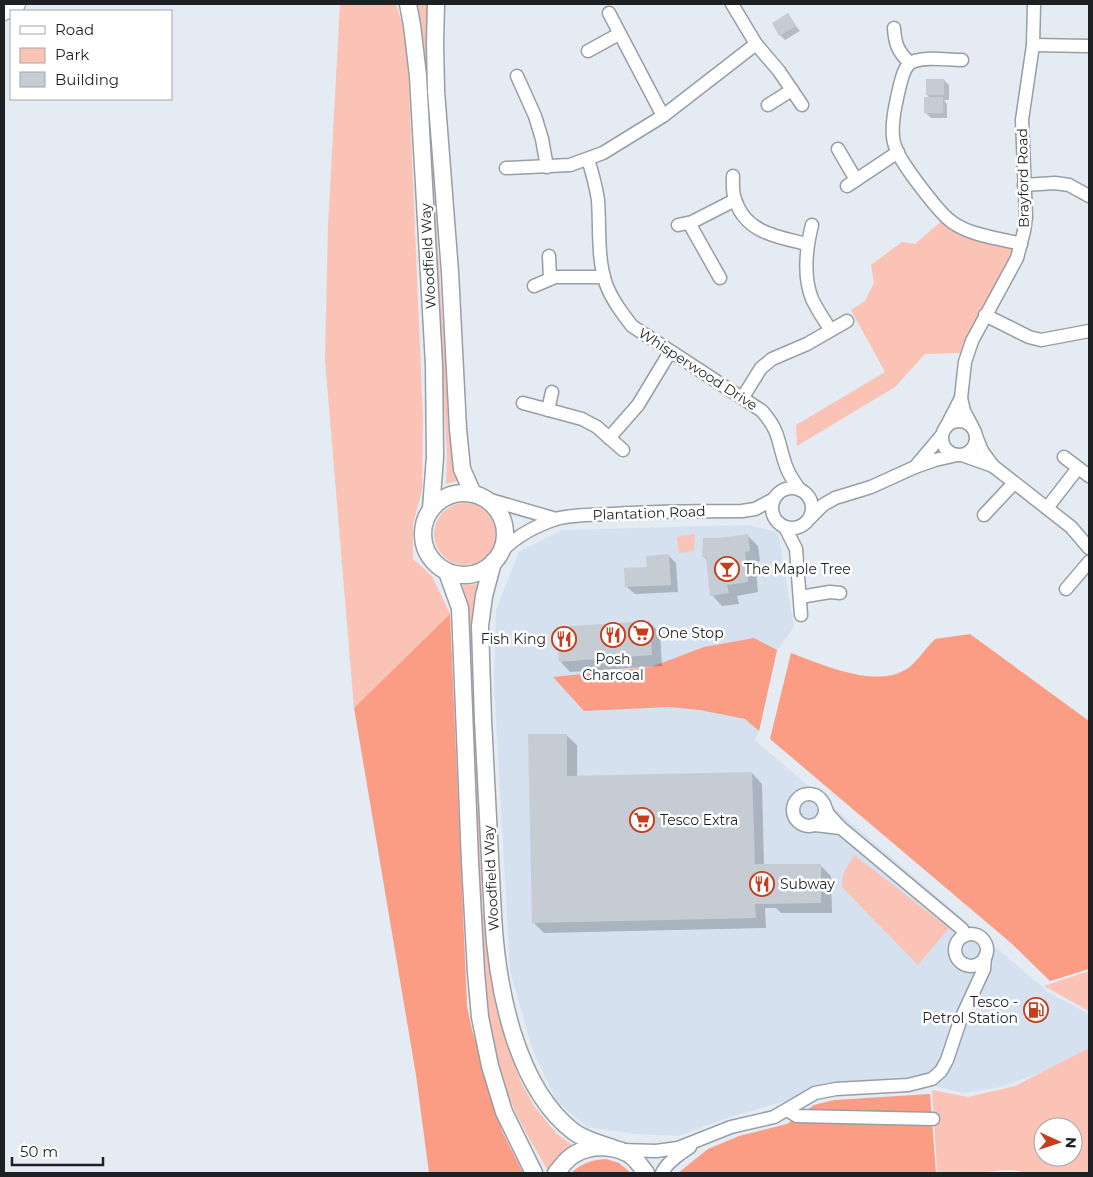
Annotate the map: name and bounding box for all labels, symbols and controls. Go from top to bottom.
legend [10,10,172,100]
text: Road [55,20,94,39]
text: Park [55,45,89,64]
text: Building [55,70,119,89]
street label: Brayford Road [1013,128,1033,228]
street label: Woodfield Way [416,202,440,309]
street label: Whisperwood Drive [635,324,761,414]
street label: Plantation Road [592,502,706,524]
bar icon: The Maple Tree [714,556,740,582]
place label: The Maple Tree [744,560,851,578]
supermarket icon: One Stop [628,620,654,646]
restaurant icon: Posh Charcoal [600,622,626,648]
place label: One Stop [658,624,724,642]
restaurant icon: Fish King [551,626,577,652]
place label: Fish King [481,630,546,648]
place label: Posh Charcoal [582,650,644,684]
supermarket icon: Tesco Extra [629,807,655,833]
place label: Tesco Extra [660,811,738,829]
street label: Woodfield Way [479,824,503,931]
restaurant icon: Subway [749,871,775,897]
place label: Subway [780,875,835,893]
place label: Tesco - Petrol Station [922,993,1018,1027]
fuel station icon: Tesco - Petrol Station [1023,997,1049,1023]
north arrow [1033,1117,1083,1167]
scale bar [12,1134,104,1166]
text: N [1062,1137,1080,1149]
text: 50 m [20,1142,58,1161]

